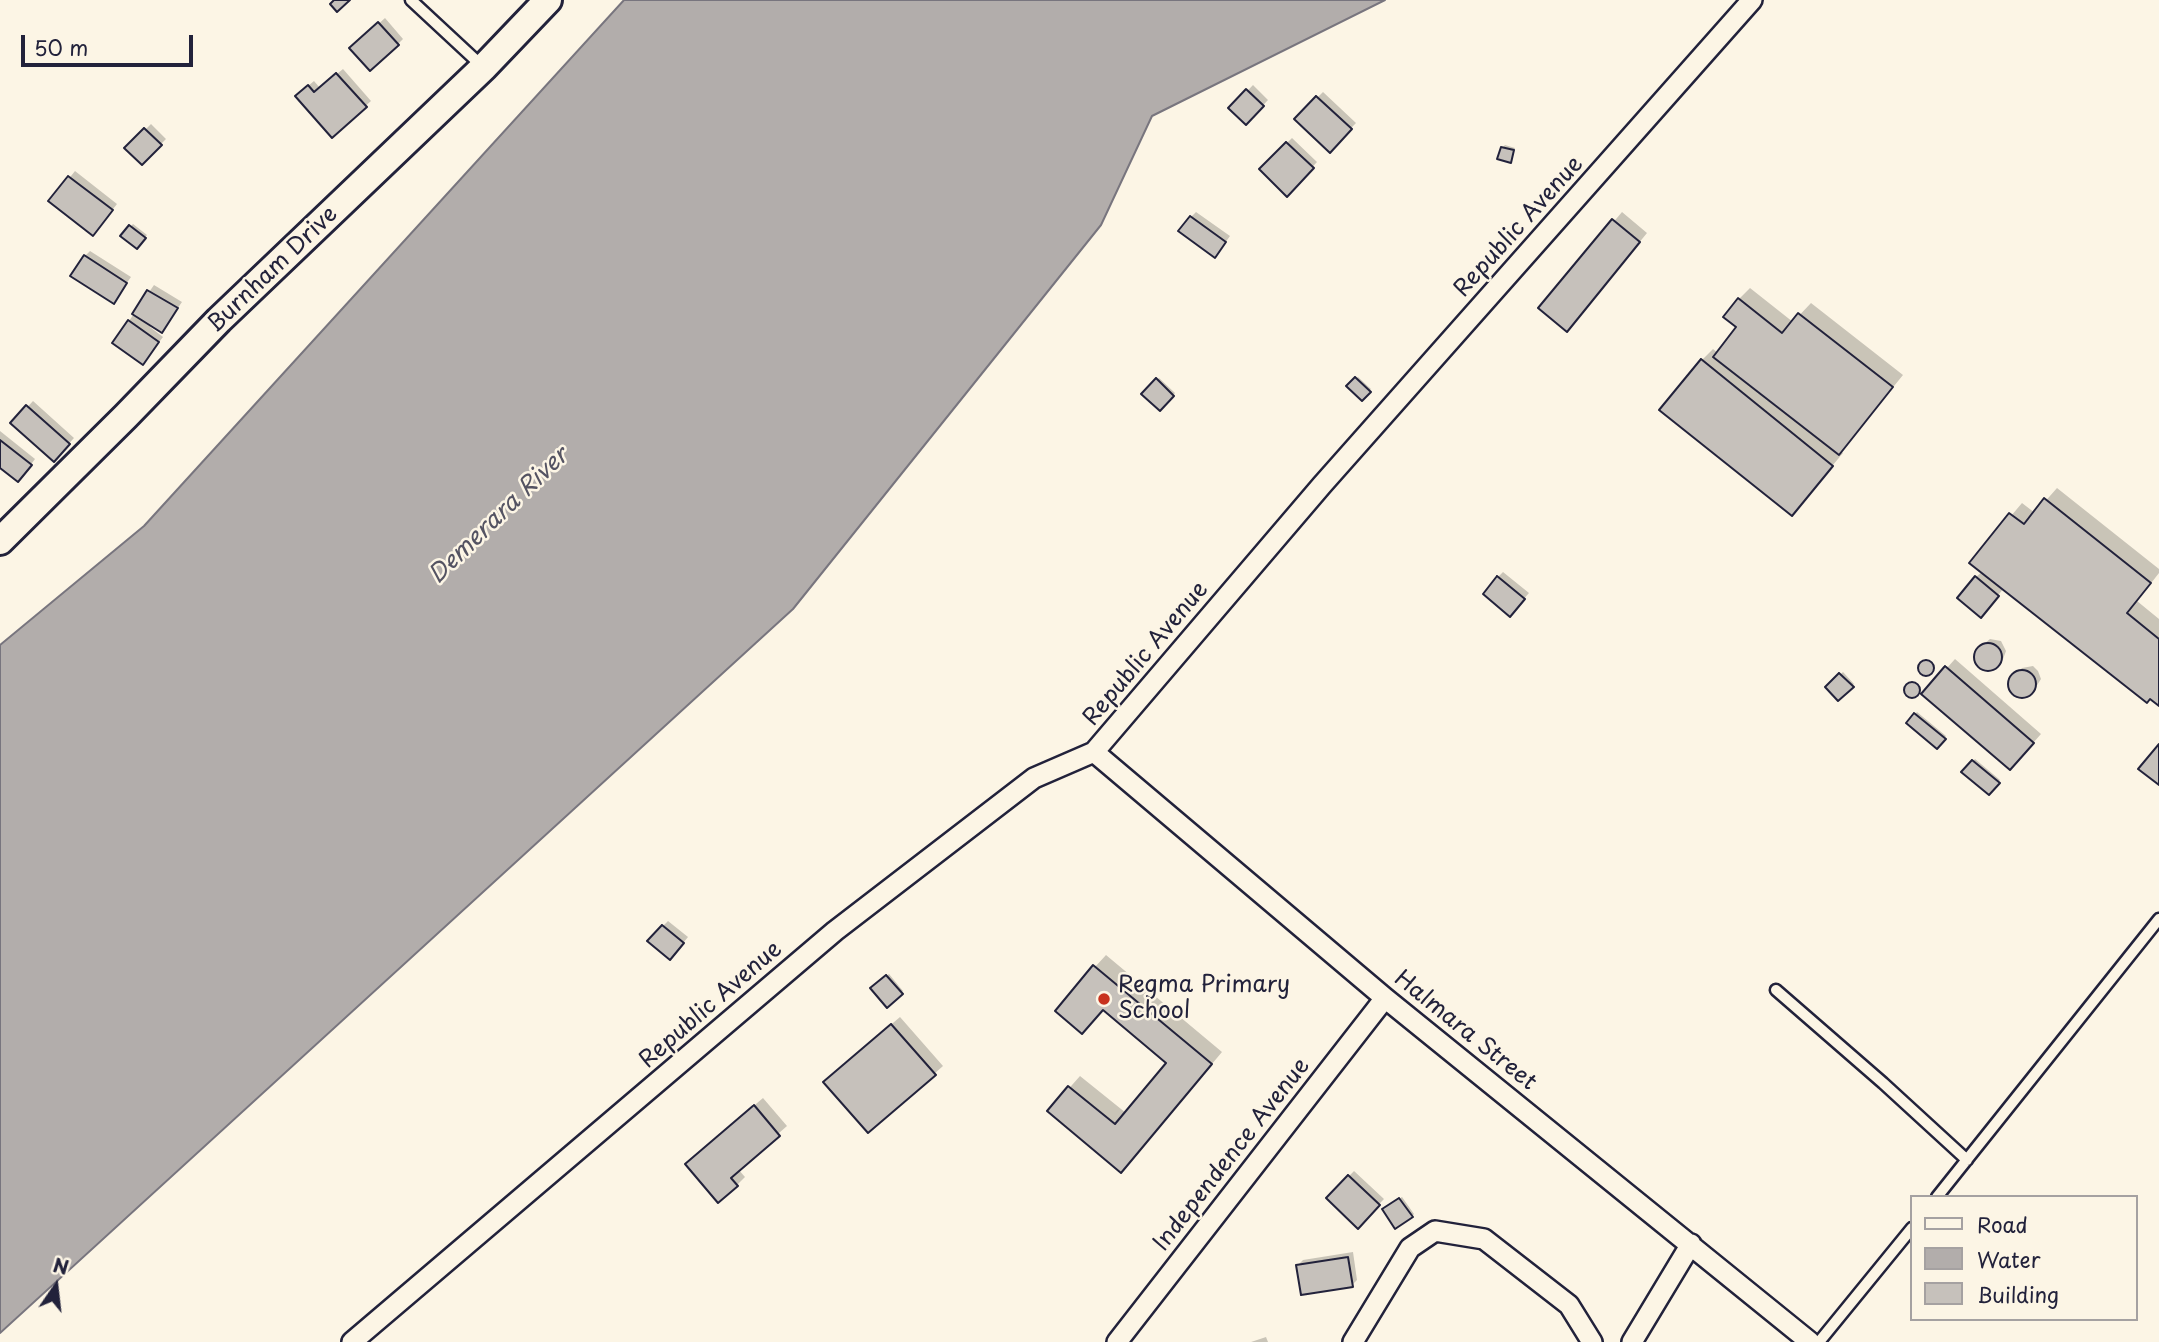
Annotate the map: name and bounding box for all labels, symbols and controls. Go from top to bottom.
scale bar [24,21,196,65]
text: 50 m [34,31,88,63]
street label: Republic Avenue [1449,151,1589,303]
street label: Burnham Drive [202,201,344,339]
water label: Demerara River [423,442,575,590]
street label: Republic Avenue [1078,576,1214,732]
street label: Republic Avenue [634,936,788,1074]
street label: Halmara Street [1388,965,1542,1097]
place label: Regma Primary School [1118,972,1290,1026]
marker: Regma Primary School [1096,991,1112,1007]
street label: Independence Avenue [1148,1053,1316,1257]
legend [1910,1195,2138,1321]
text: Road [1977,1208,2028,1240]
text: Water [1977,1243,2040,1275]
text: N [50,1250,72,1281]
north arrow [21,1251,91,1321]
text: Building [1977,1278,2059,1310]

